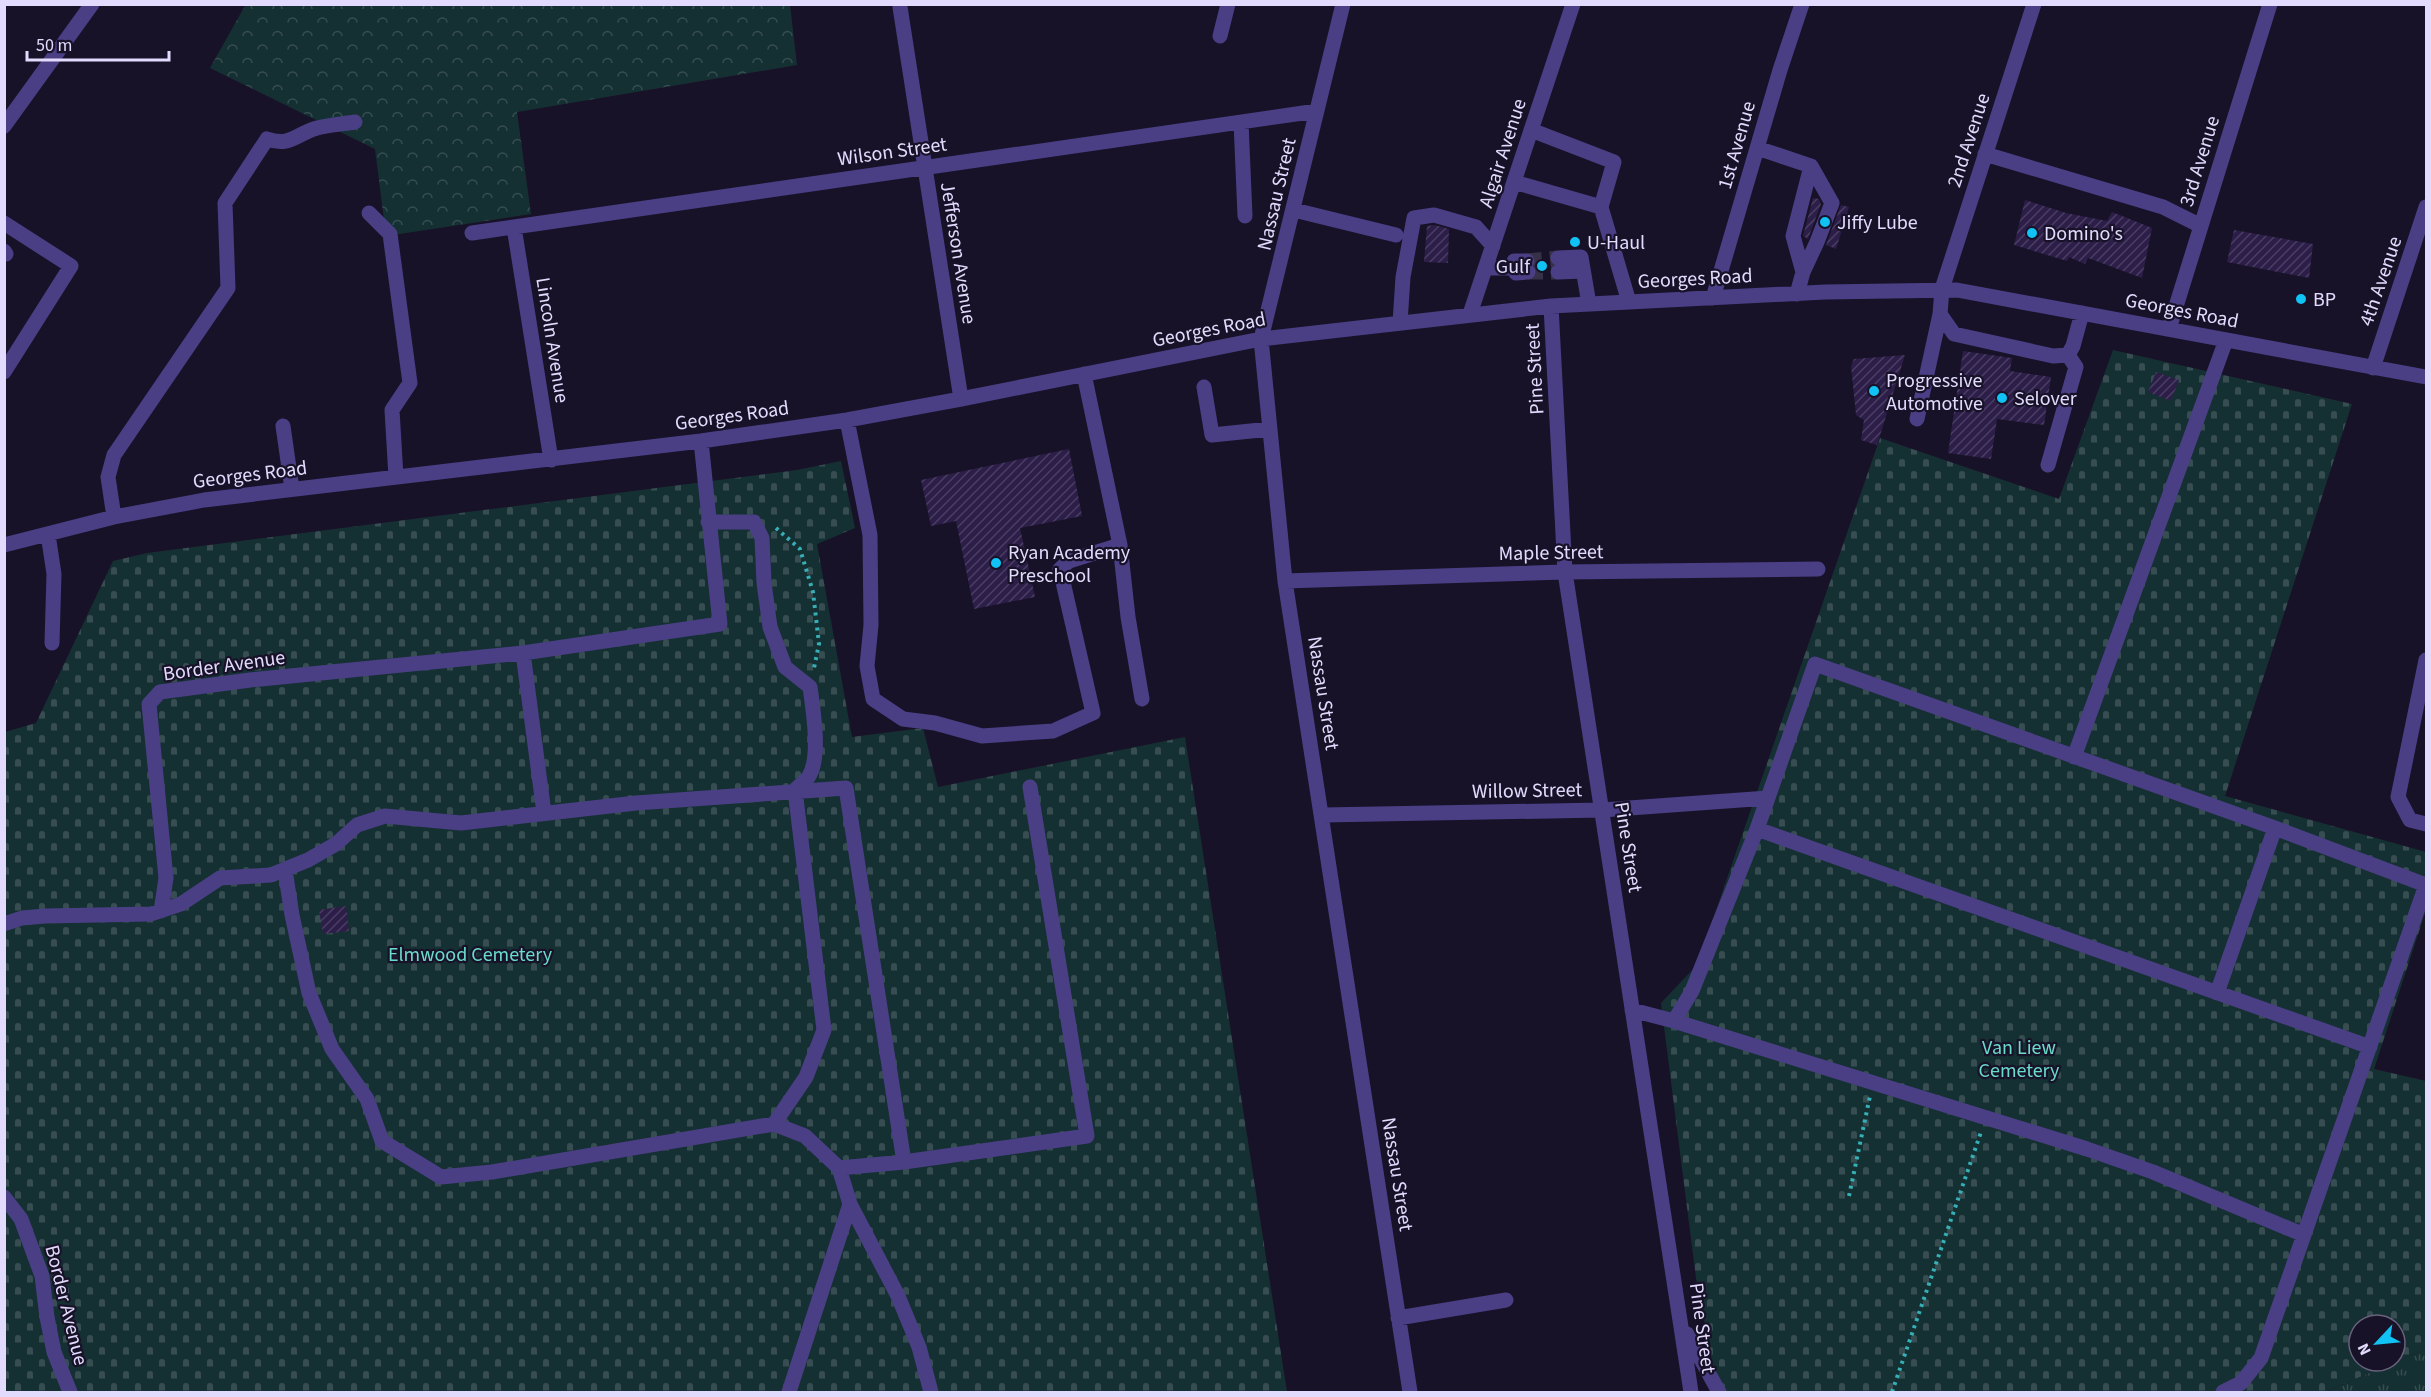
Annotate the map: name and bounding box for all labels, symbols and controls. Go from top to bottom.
scale bar [27,24,170,62]
text: 50 m [36,33,72,58]
street label: 2nd Avenue [1941,89,1997,191]
street label: Algair Avenue [1472,95,1534,212]
street label: 1st Avenue [1711,98,1763,193]
street label: 3rd Avenue [2173,112,2227,210]
street label: Wilson Street [836,130,949,174]
street label: Nassau Street [1250,135,1304,253]
street label: Jefferson Avenue [933,180,983,326]
place label: Jiffy Lube [1837,209,1918,237]
marker: Jiffy Lube [1818,215,1832,229]
place label: Domino's [2044,220,2123,248]
marker: Domino's [2025,226,2039,240]
place label: U-Haul [1587,229,1645,257]
street label: 4th Avenue [2353,233,2409,330]
marker: U-Haul [1568,235,1582,249]
place label: Gulf [1496,253,1531,281]
marker: Gulf [1535,259,1549,273]
street label: Georges Road [1637,262,1753,296]
street label: Lincoln Avenue [528,275,576,405]
street label: Georges Road [2123,286,2241,336]
place label: BP [2313,286,2336,314]
marker: BP [2294,292,2308,306]
street label: Georges Road [1150,305,1268,355]
street label: Pine Street [1519,322,1551,415]
place label: Progressive Automotive [1886,367,1983,418]
marker: Progressive Automotive [1867,384,1881,398]
place label: Selover [2014,385,2077,413]
marker: Selover [1995,391,2009,405]
street label: Georges Road [673,394,791,438]
street label: Georges Road [191,454,309,496]
street label: Maple Street [1498,538,1604,568]
place label: Ryan Academy Preschool [1008,539,1131,590]
marker: Ryan Academy Preschool [989,556,1003,570]
street label: Nassau Street [1300,634,1346,752]
street label: Border Avenue [161,644,287,688]
street label: Willow Street [1472,776,1583,806]
street label: Pine Street [1607,800,1649,895]
park label: Elmwood Cemetery [388,941,553,969]
park label: Van Liew Cemetery [1979,1034,2060,1085]
street label: Nassau Street [1374,1115,1420,1233]
street label: Border Avenue [38,1242,95,1368]
street label: Pine Street [1682,1281,1722,1375]
north arrow [2347,1313,2407,1373]
text: N [2352,1340,2377,1359]

